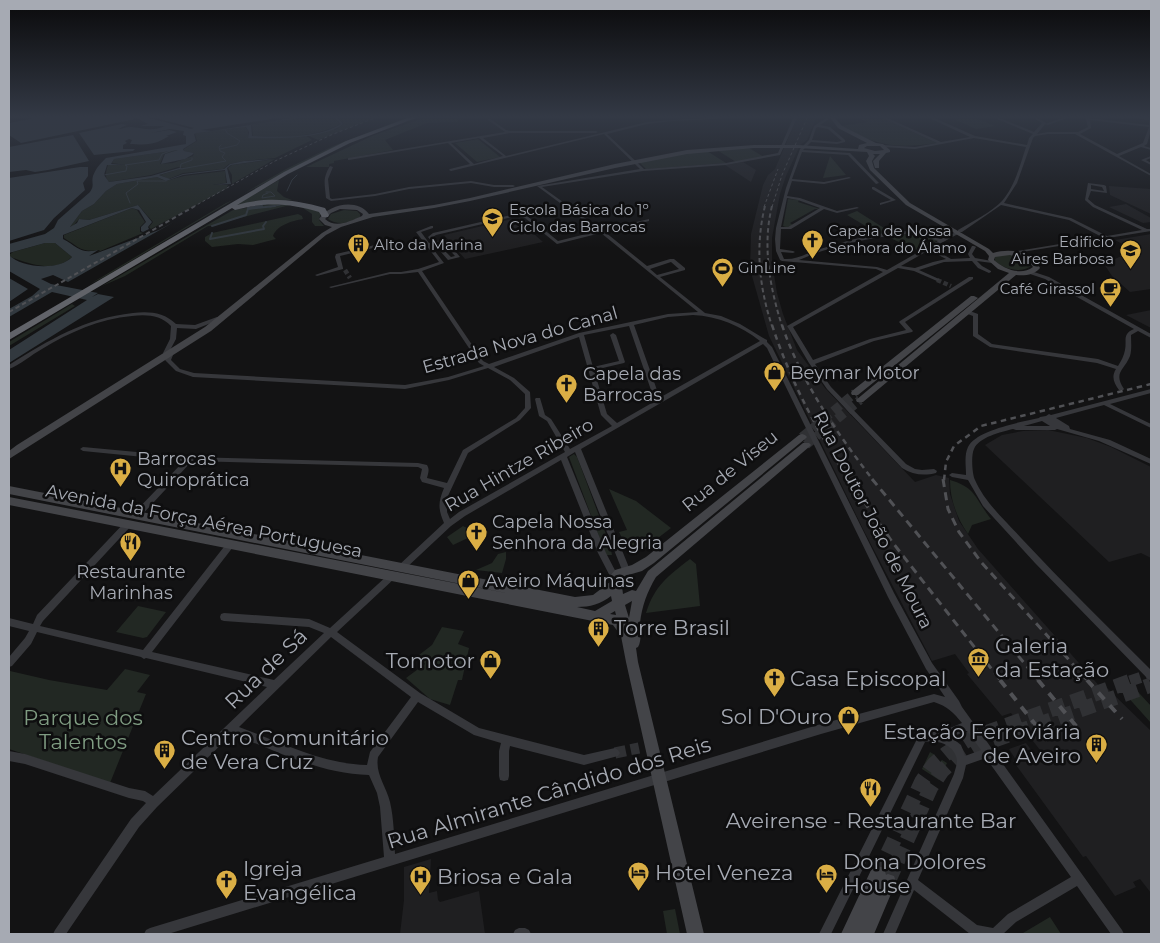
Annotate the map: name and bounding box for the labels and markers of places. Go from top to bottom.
place label: Escola Básica do 1º Ciclo das Barrocas [509,200,649,236]
school or university icon: Escola Básica do 1º Ciclo das Barrocas [481,207,505,238]
place label: Capela de Nossa Senhora do Álamo [828,221,967,257]
church icon: Capela de Nossa Senhora do Álamo [800,228,824,259]
place label: Edificio Aires Barbosa [1011,232,1114,268]
building icon: Alto da Marina [346,233,370,264]
place label: Alto da Marina [374,235,483,254]
school or university icon: Edificio Aires Barbosa [1118,239,1142,270]
sports icon: GinLine [710,256,734,287]
place label: GinLine [738,258,796,277]
cafe icon: Café Girassol [1099,277,1123,308]
place label: Café Girassol [1000,279,1095,298]
shop icon: Beymar Motor [762,361,786,392]
place label: Beymar Motor [790,362,920,384]
place label: Capela das Barrocas [583,363,681,406]
church icon: Capela das Barrocas [555,372,579,403]
place label: Barrocas Quiroprática [137,448,250,491]
hospital icon: Barrocas Quiroprática [109,457,133,488]
place label: Capela Nossa Senhora da Alegria [492,511,662,554]
church icon: Capela Nossa Senhora da Alegria [464,520,488,551]
restaurant icon: Restaurante Marinhas [119,530,143,561]
place label: Restaurante Marinhas [76,561,186,604]
shop icon: Aveiro Máquinas [457,569,481,600]
place label: Aveiro Máquinas [485,570,634,592]
place label: Torre Brasil [614,615,730,640]
building icon: Torre Brasil [586,616,610,647]
place label: Galeria da Estação [995,633,1109,682]
museum icon: Galeria da Estação [967,646,991,677]
place label: Tomotor [386,648,475,673]
shop icon: Tomotor [479,649,503,680]
place label: Casa Episcopal [790,666,946,691]
church icon: Casa Episcopal [762,667,786,698]
place label: Sol D'Ouro [721,704,832,729]
shop icon: Sol D'Ouro [836,705,860,736]
place label: Estação Ferroviária de Aveiro [883,719,1081,768]
place label: Centro Comunitário de Vera Cruz [181,725,389,774]
building icon: Estação Ferroviária de Aveiro [1085,732,1109,763]
building icon: Centro Comunitário de Vera Cruz [153,738,177,769]
restaurant icon: Aveirense - Restaurante Bar [859,777,883,808]
place label: Aveirense - Restaurante Bar [726,808,1016,833]
place label: Dona Dolores House [843,849,986,898]
place label: Igreja Evangélica [243,856,357,905]
place label: Hotel Veneza [655,860,793,885]
hotel icon: Hotel Veneza [627,861,651,892]
hotel icon: Dona Dolores House [815,862,839,893]
place label: Briosa e Gala [437,864,573,889]
hospital icon: Briosa e Gala [409,865,433,896]
church icon: Igreja Evangélica [215,869,239,900]

